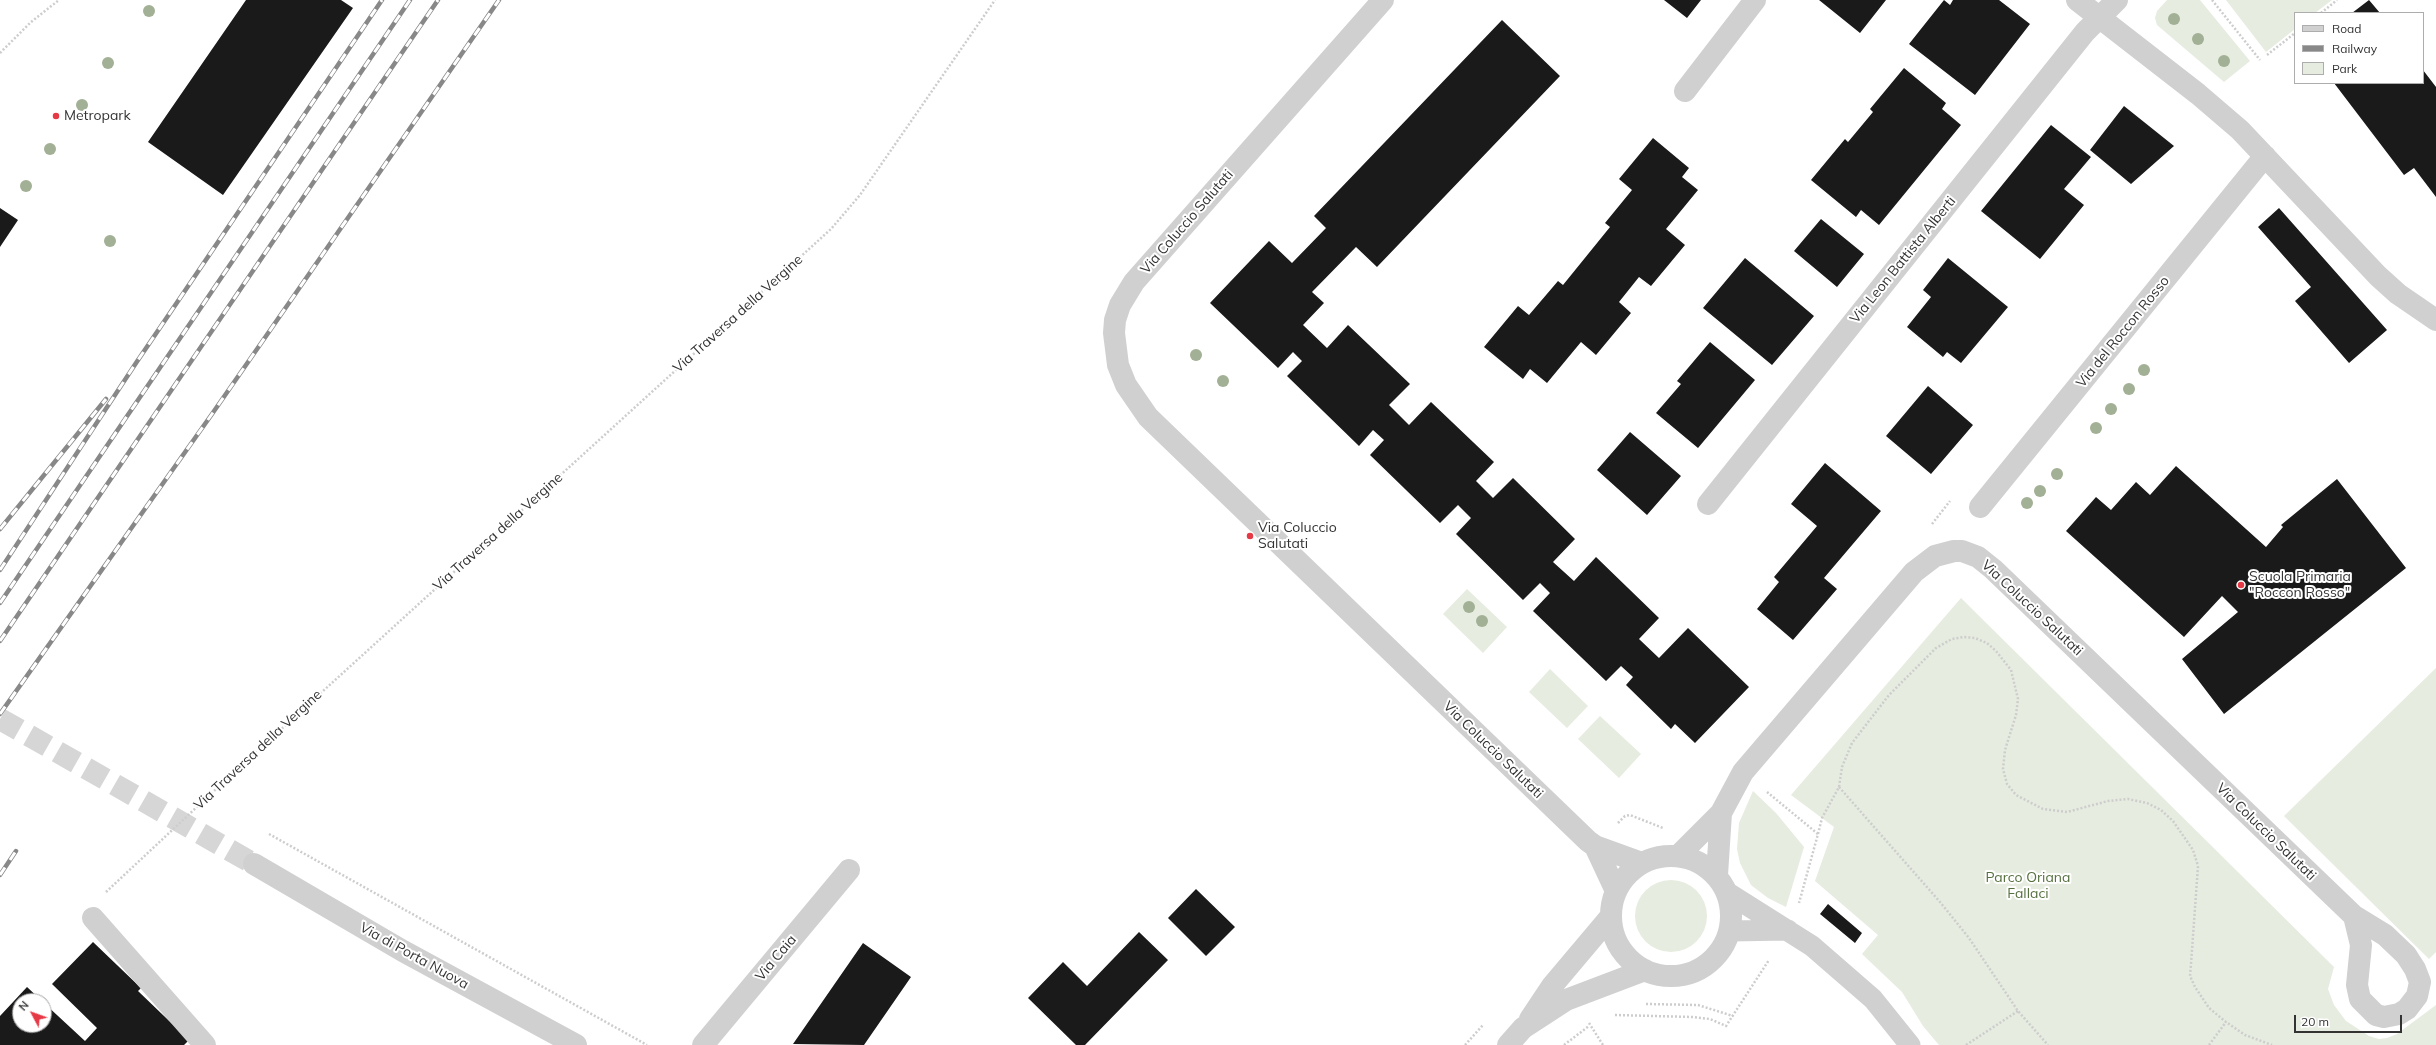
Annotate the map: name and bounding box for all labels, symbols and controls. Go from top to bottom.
legend [2294,12,2424,84]
text: Road [2332,21,2361,36]
text: Railway [2332,41,2377,56]
text: Park [2332,61,2357,76]
place label: Metropark [64,108,131,124]
marker: Metropark [51,111,61,121]
street label: Via Coluccio Salutati [1137,167,1237,277]
street label: Via Leon Battista Alberti [1847,193,1959,327]
street label: Via Traversa della Vergine [670,251,806,377]
street label: Via del Roccon Rosso [2073,273,2173,391]
street label: Via Traversa della Vergine [430,469,566,595]
place label: Via Coluccio Salutati [1258,520,1337,552]
marker: Via Coluccio Salutati [1245,531,1255,541]
street label: Via Coluccio Salutati [1978,557,2086,659]
place label: Scuola Primaria "Roccon Rosso" [2249,569,2351,602]
marker: Scuola Primaria "Roccon Rosso" [2236,580,2246,590]
street label: Via Traversa della Vergine [191,686,325,814]
street label: Via Coluccio Salutati [1440,698,1546,802]
street label: Via Coluccio Salutati [2213,780,2319,884]
park label: Parco Oriana Fallaci [1986,870,2070,902]
street label: Via di Porta Nuova [357,919,471,993]
street label: Via Caia [752,932,800,984]
north arrow [12,993,52,1033]
text: N [16,998,32,1014]
scale bar [2296,1007,2404,1033]
text: 20 m [2301,1014,2329,1029]

